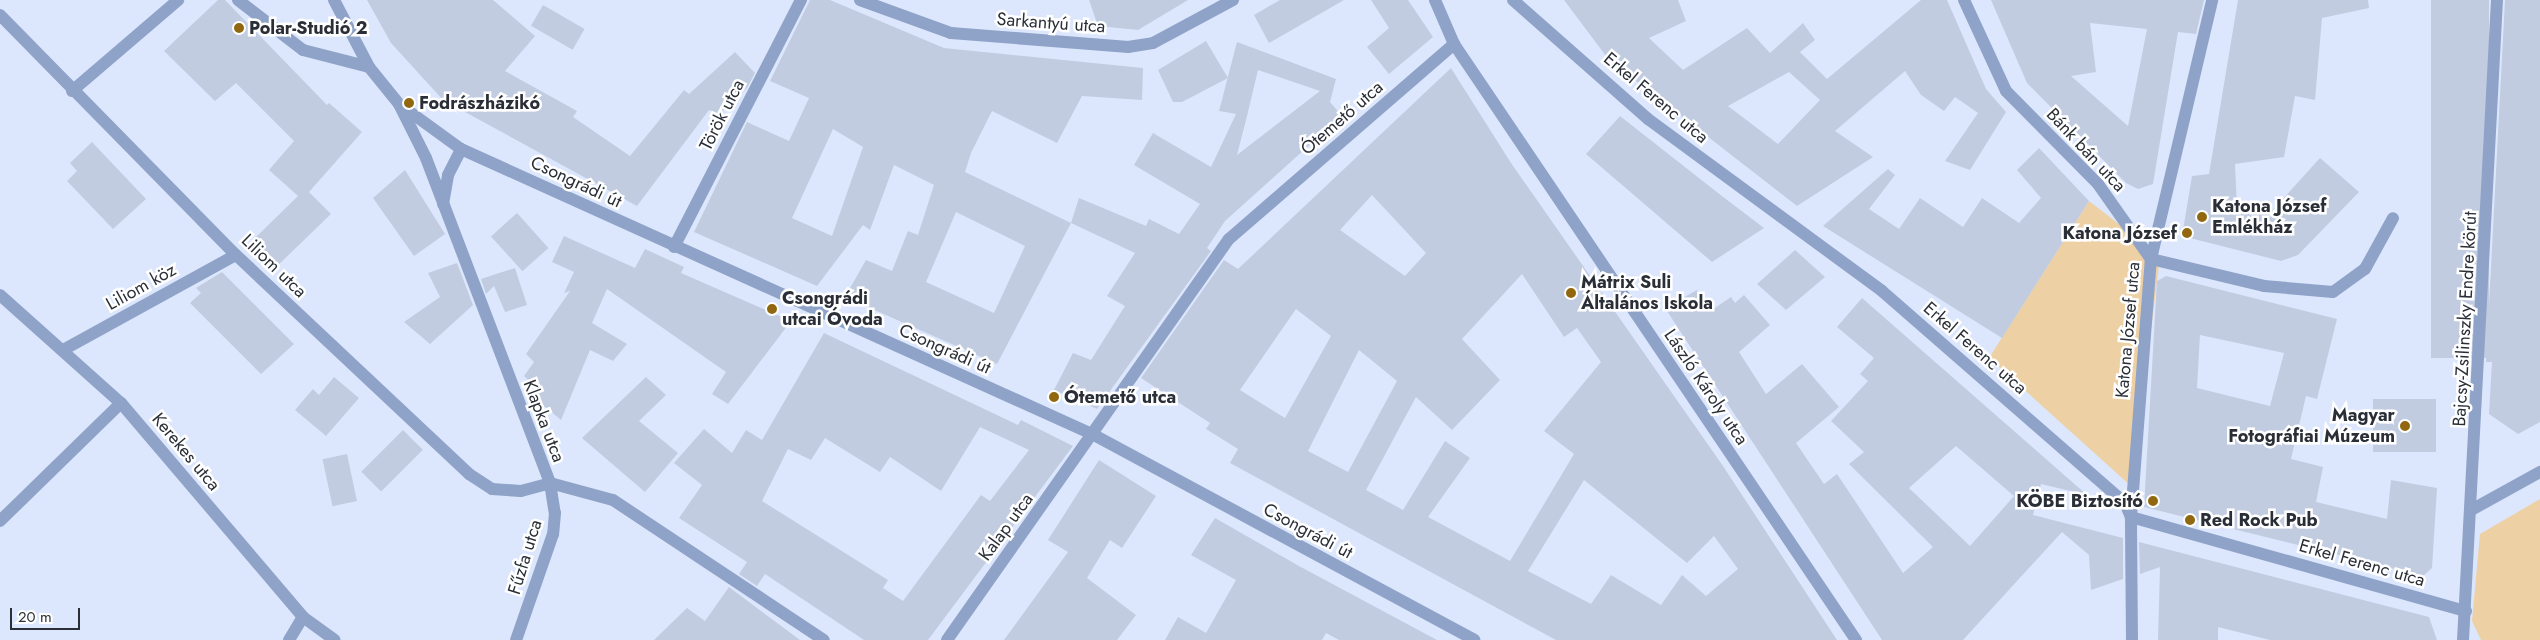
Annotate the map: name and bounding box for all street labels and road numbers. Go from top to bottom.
street label: Sarkantyú utca [996,8,1106,38]
street label: Erkel Ferenc utca [1599,48,1713,148]
street label: Török utca [695,76,749,154]
street label: Ótemető utca [1297,76,1387,160]
street label: Bánk bán utca [2042,104,2130,196]
street label: Csongrádi út [527,151,625,213]
street label: Bajcsy-Zsilinszky Endre körút [2449,211,2481,427]
street label: Liliom utca [237,230,311,302]
street label: Liliom köz [102,259,180,315]
street label: Katona József utca [2111,261,2145,399]
street label: Erkel Ferenc utca [1919,297,2031,399]
street label: Csongrádi út [896,319,994,379]
street label: László Károly utca [1659,325,1753,449]
street label: Klapka utca [518,377,570,465]
street label: Kerekes utca [147,409,225,495]
street label: Kalap utca [974,489,1038,565]
street label: Csongrádi út [1260,498,1356,564]
street label: Fűzfa utca [503,517,547,597]
street label: Erkel Ferenc utca [2297,535,2427,591]

